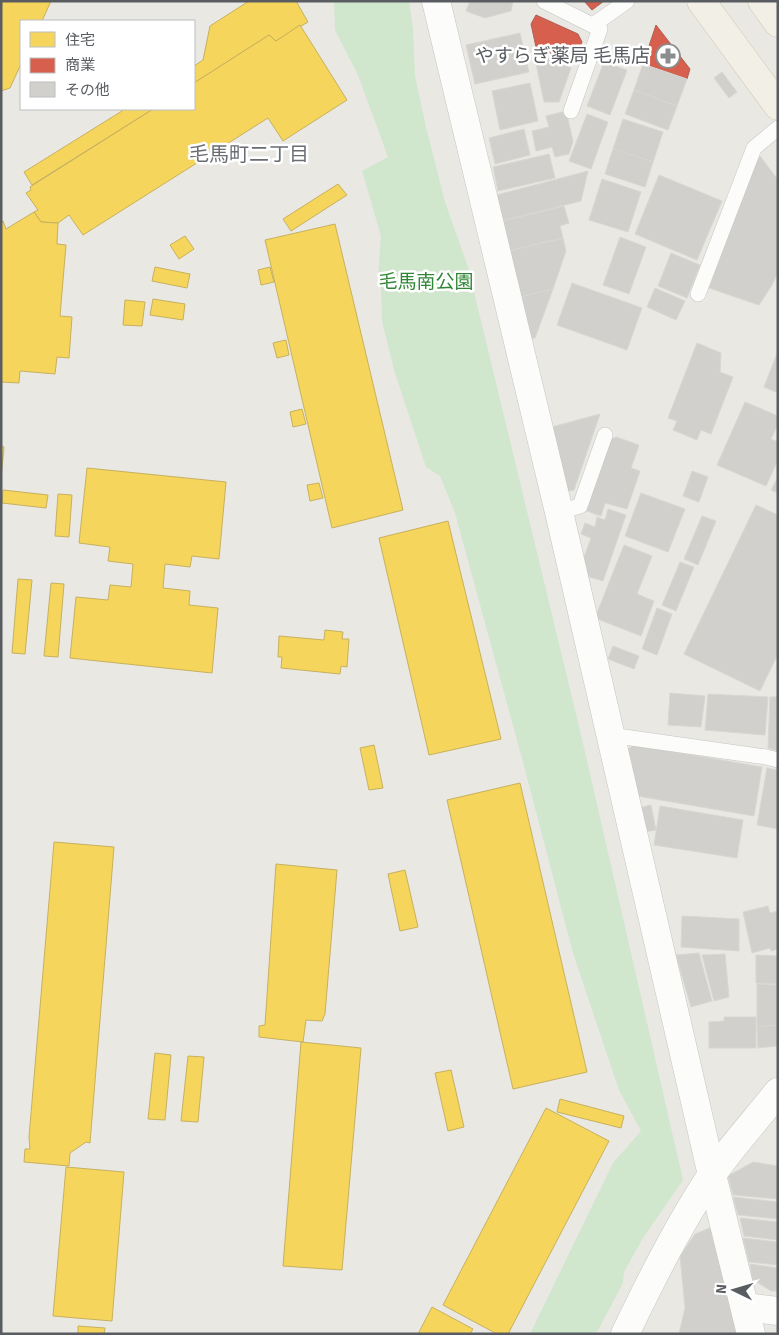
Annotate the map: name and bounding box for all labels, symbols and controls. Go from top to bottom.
legend [20,20,195,110]
text: 住宅 [65,31,95,49]
pharmacy icon: やすらぎ薬局 毛馬店 [655,43,681,69]
place label: やすらぎ薬局 毛馬店 [475,44,650,68]
text: 商業 [65,56,95,74]
text: その他 [65,81,110,99]
district label: 毛馬町二丁目 [189,142,309,167]
park label: 毛馬南公園 [378,270,474,294]
north arrow [709,1265,759,1315]
text: N [713,1283,730,1295]

